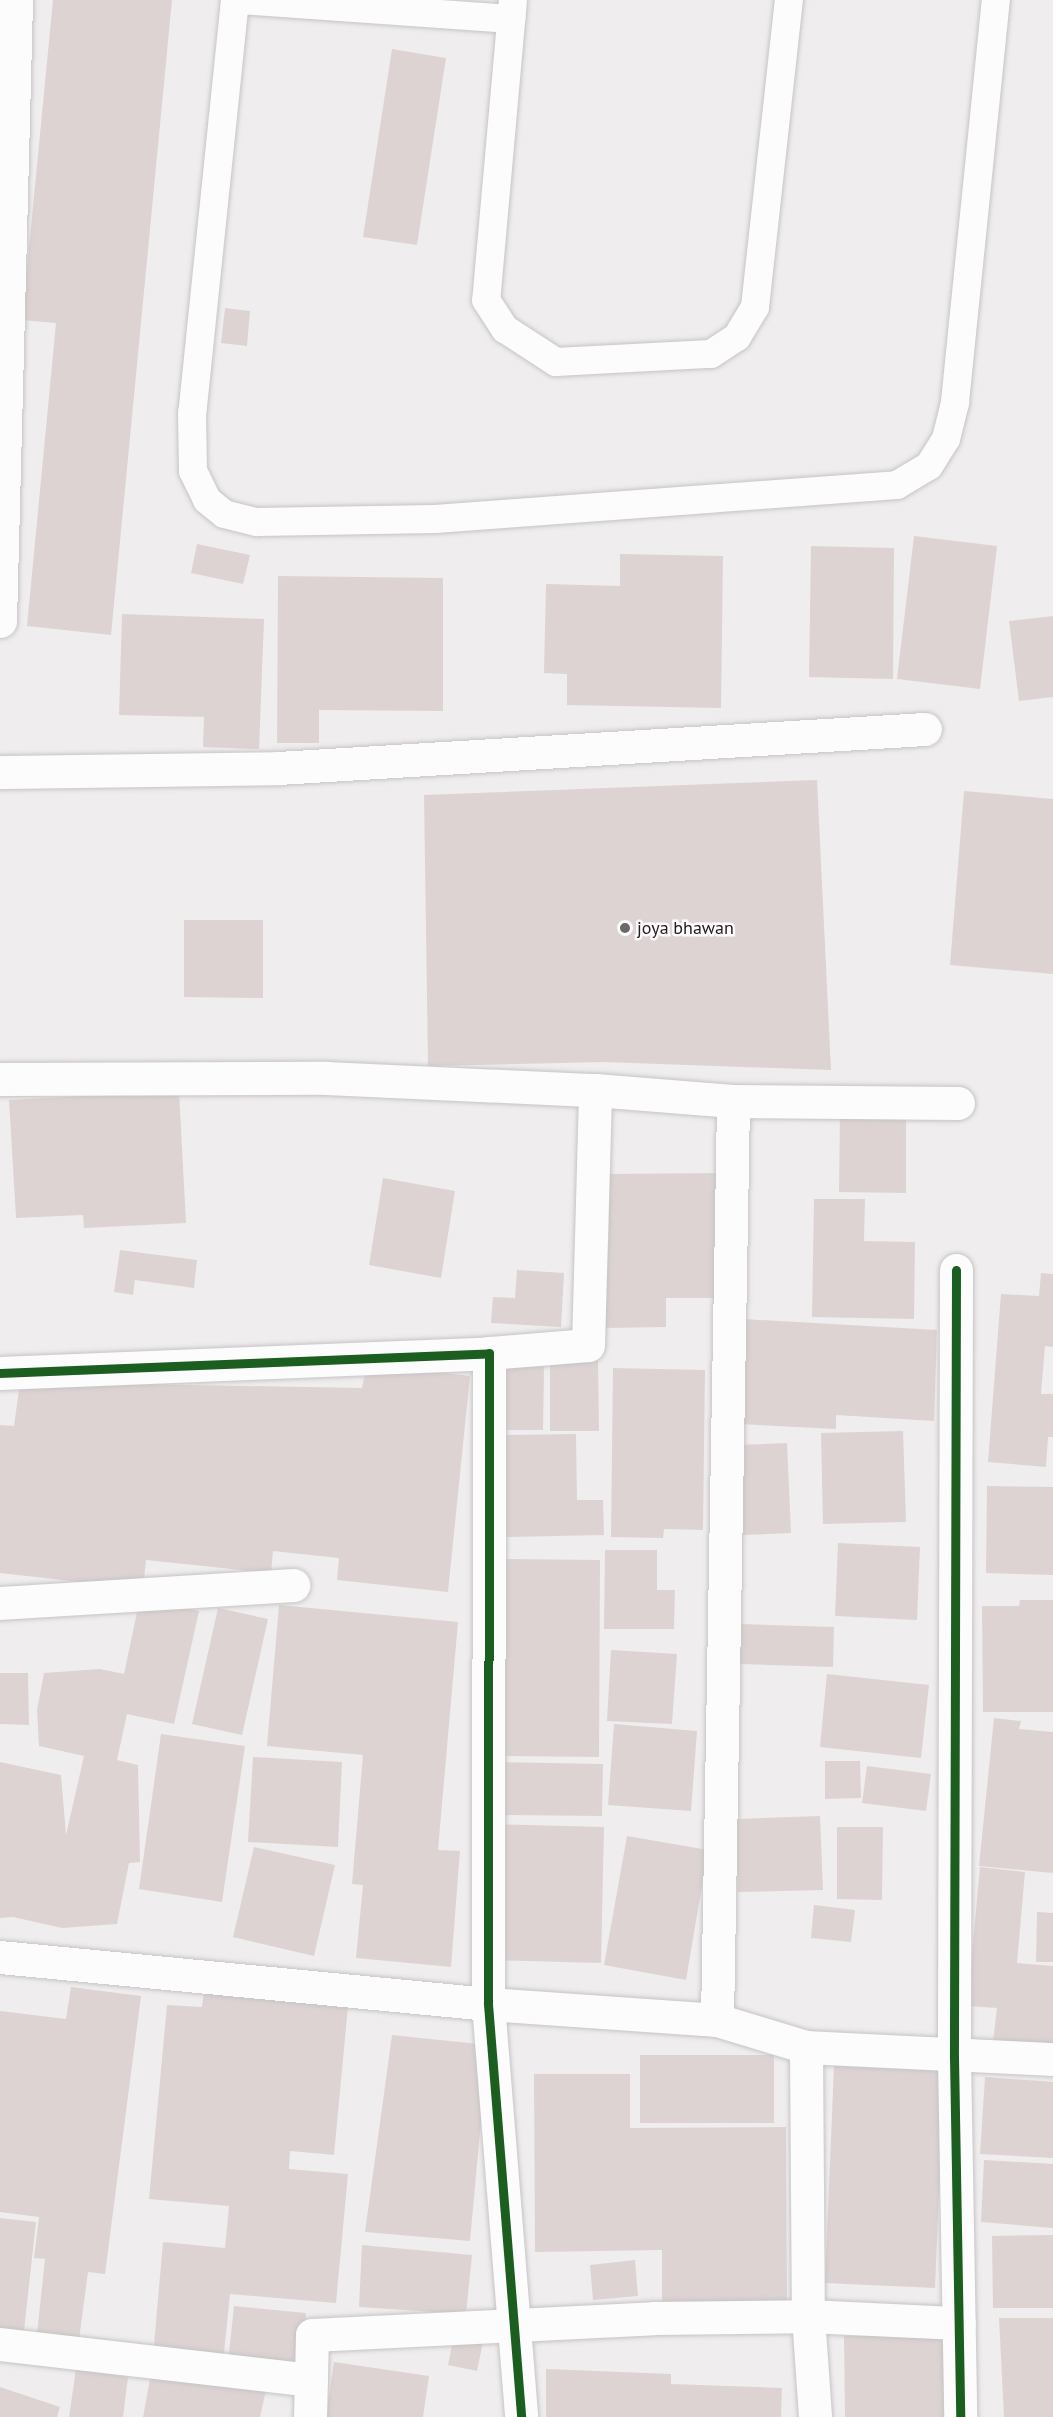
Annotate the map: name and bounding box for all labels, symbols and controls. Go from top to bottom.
place label: joya bhawan [637,917,734,939]
marker: joya bhawan [618,921,632,935]

